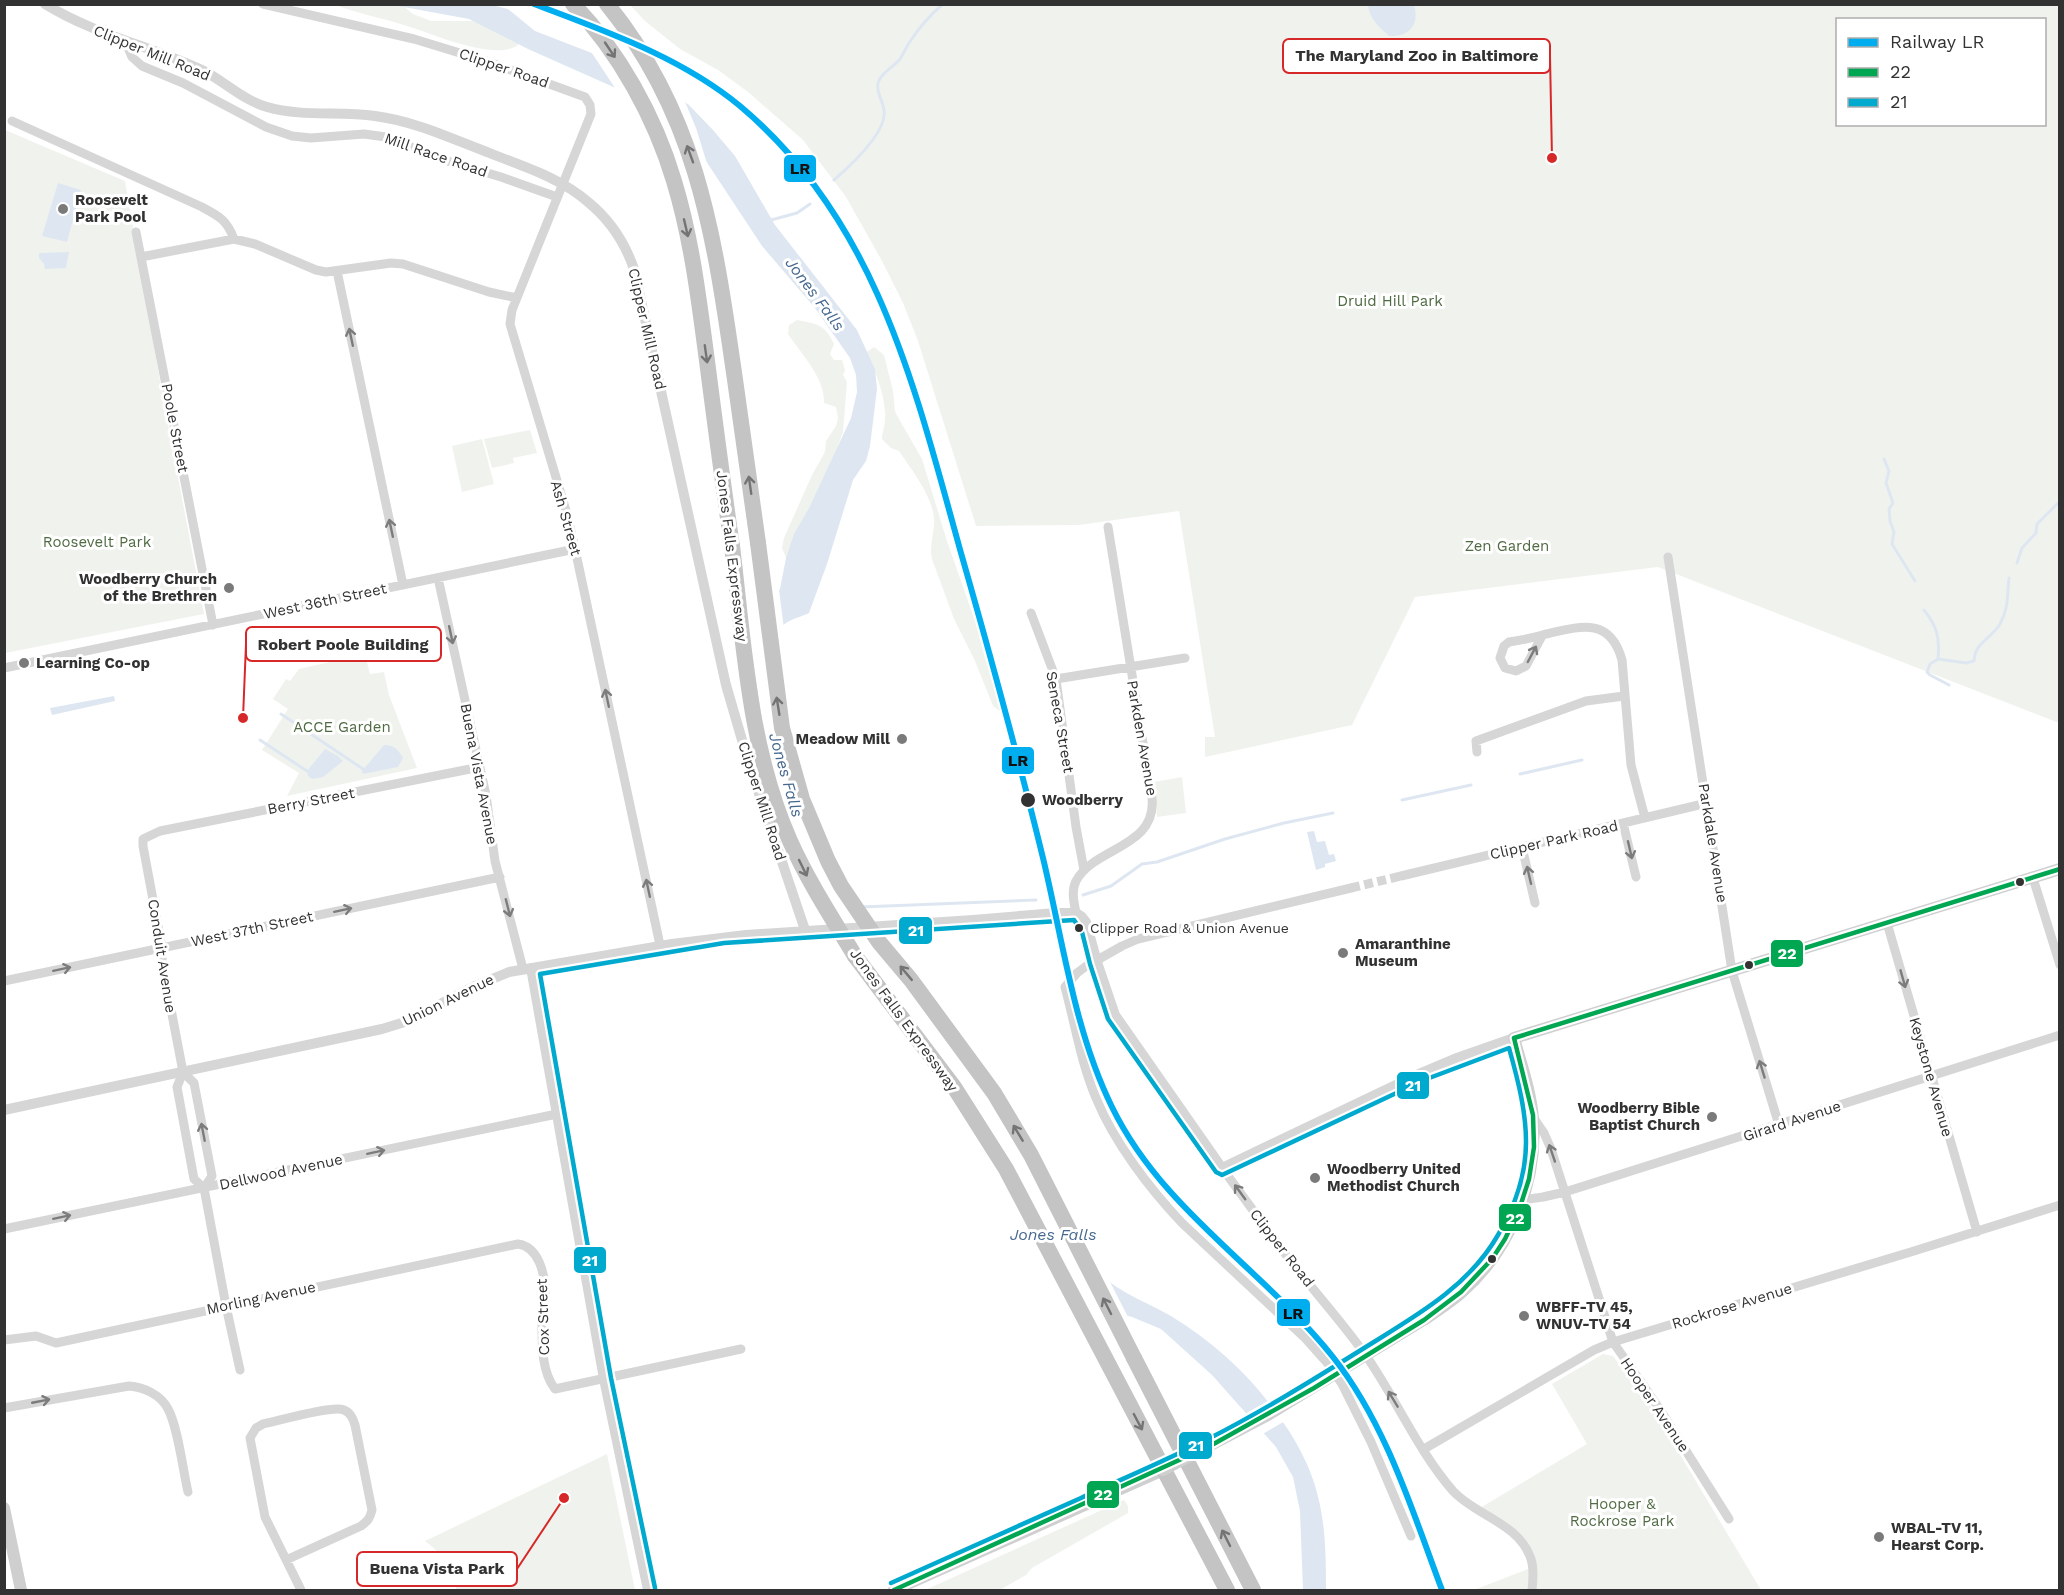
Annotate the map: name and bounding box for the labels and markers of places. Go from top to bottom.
callout: The Maryland Zoo in Baltimore [1283,39,1550,73]
place label: Roosevelt Park Pool [75,191,148,226]
marker: Roosevelt Park Pool [56,202,70,216]
place label: Woodberry Church of the Brethren [79,570,217,605]
marker: Woodberry Church of the Brethren [222,581,236,595]
callout: Robert Poole Building [246,627,441,661]
place label: Learning Co-op [36,654,150,672]
marker: Learning Co-op [17,656,31,670]
place label: Meadow Mill [796,730,890,748]
marker: Meadow Mill [895,732,909,746]
marker: Woodberry [1019,791,1037,809]
place label: Woodberry [1042,791,1124,809]
unlabelled marker [2014,876,2026,888]
place label: Clipper Road & Union Avenue [1090,920,1289,936]
marker: Clipper Road & Union Avenue [1073,922,1085,934]
place label: Amaranthine Museum [1355,935,1451,970]
marker: Amaranthine Museum [1336,946,1350,960]
unlabelled marker [1743,959,1755,971]
place label: Woodberry Bible Baptist Church [1577,1099,1700,1134]
marker: Woodberry Bible Baptist Church [1705,1110,1719,1124]
place label: Woodberry United Methodist Church [1327,1160,1461,1195]
marker: Woodberry United Methodist Church [1308,1171,1322,1185]
unlabelled marker [1486,1253,1498,1265]
place label: WBFF-TV 45, WNUV-TV 54 [1536,1298,1633,1333]
marker: WBFF-TV 45, WNUV-TV 54 [1517,1309,1531,1323]
place label: WBAL-TV 11, Hearst Corp. [1891,1519,1984,1554]
marker: WBAL-TV 11, Hearst Corp. [1872,1530,1886,1544]
callout: Buena Vista Park [357,1552,517,1586]

